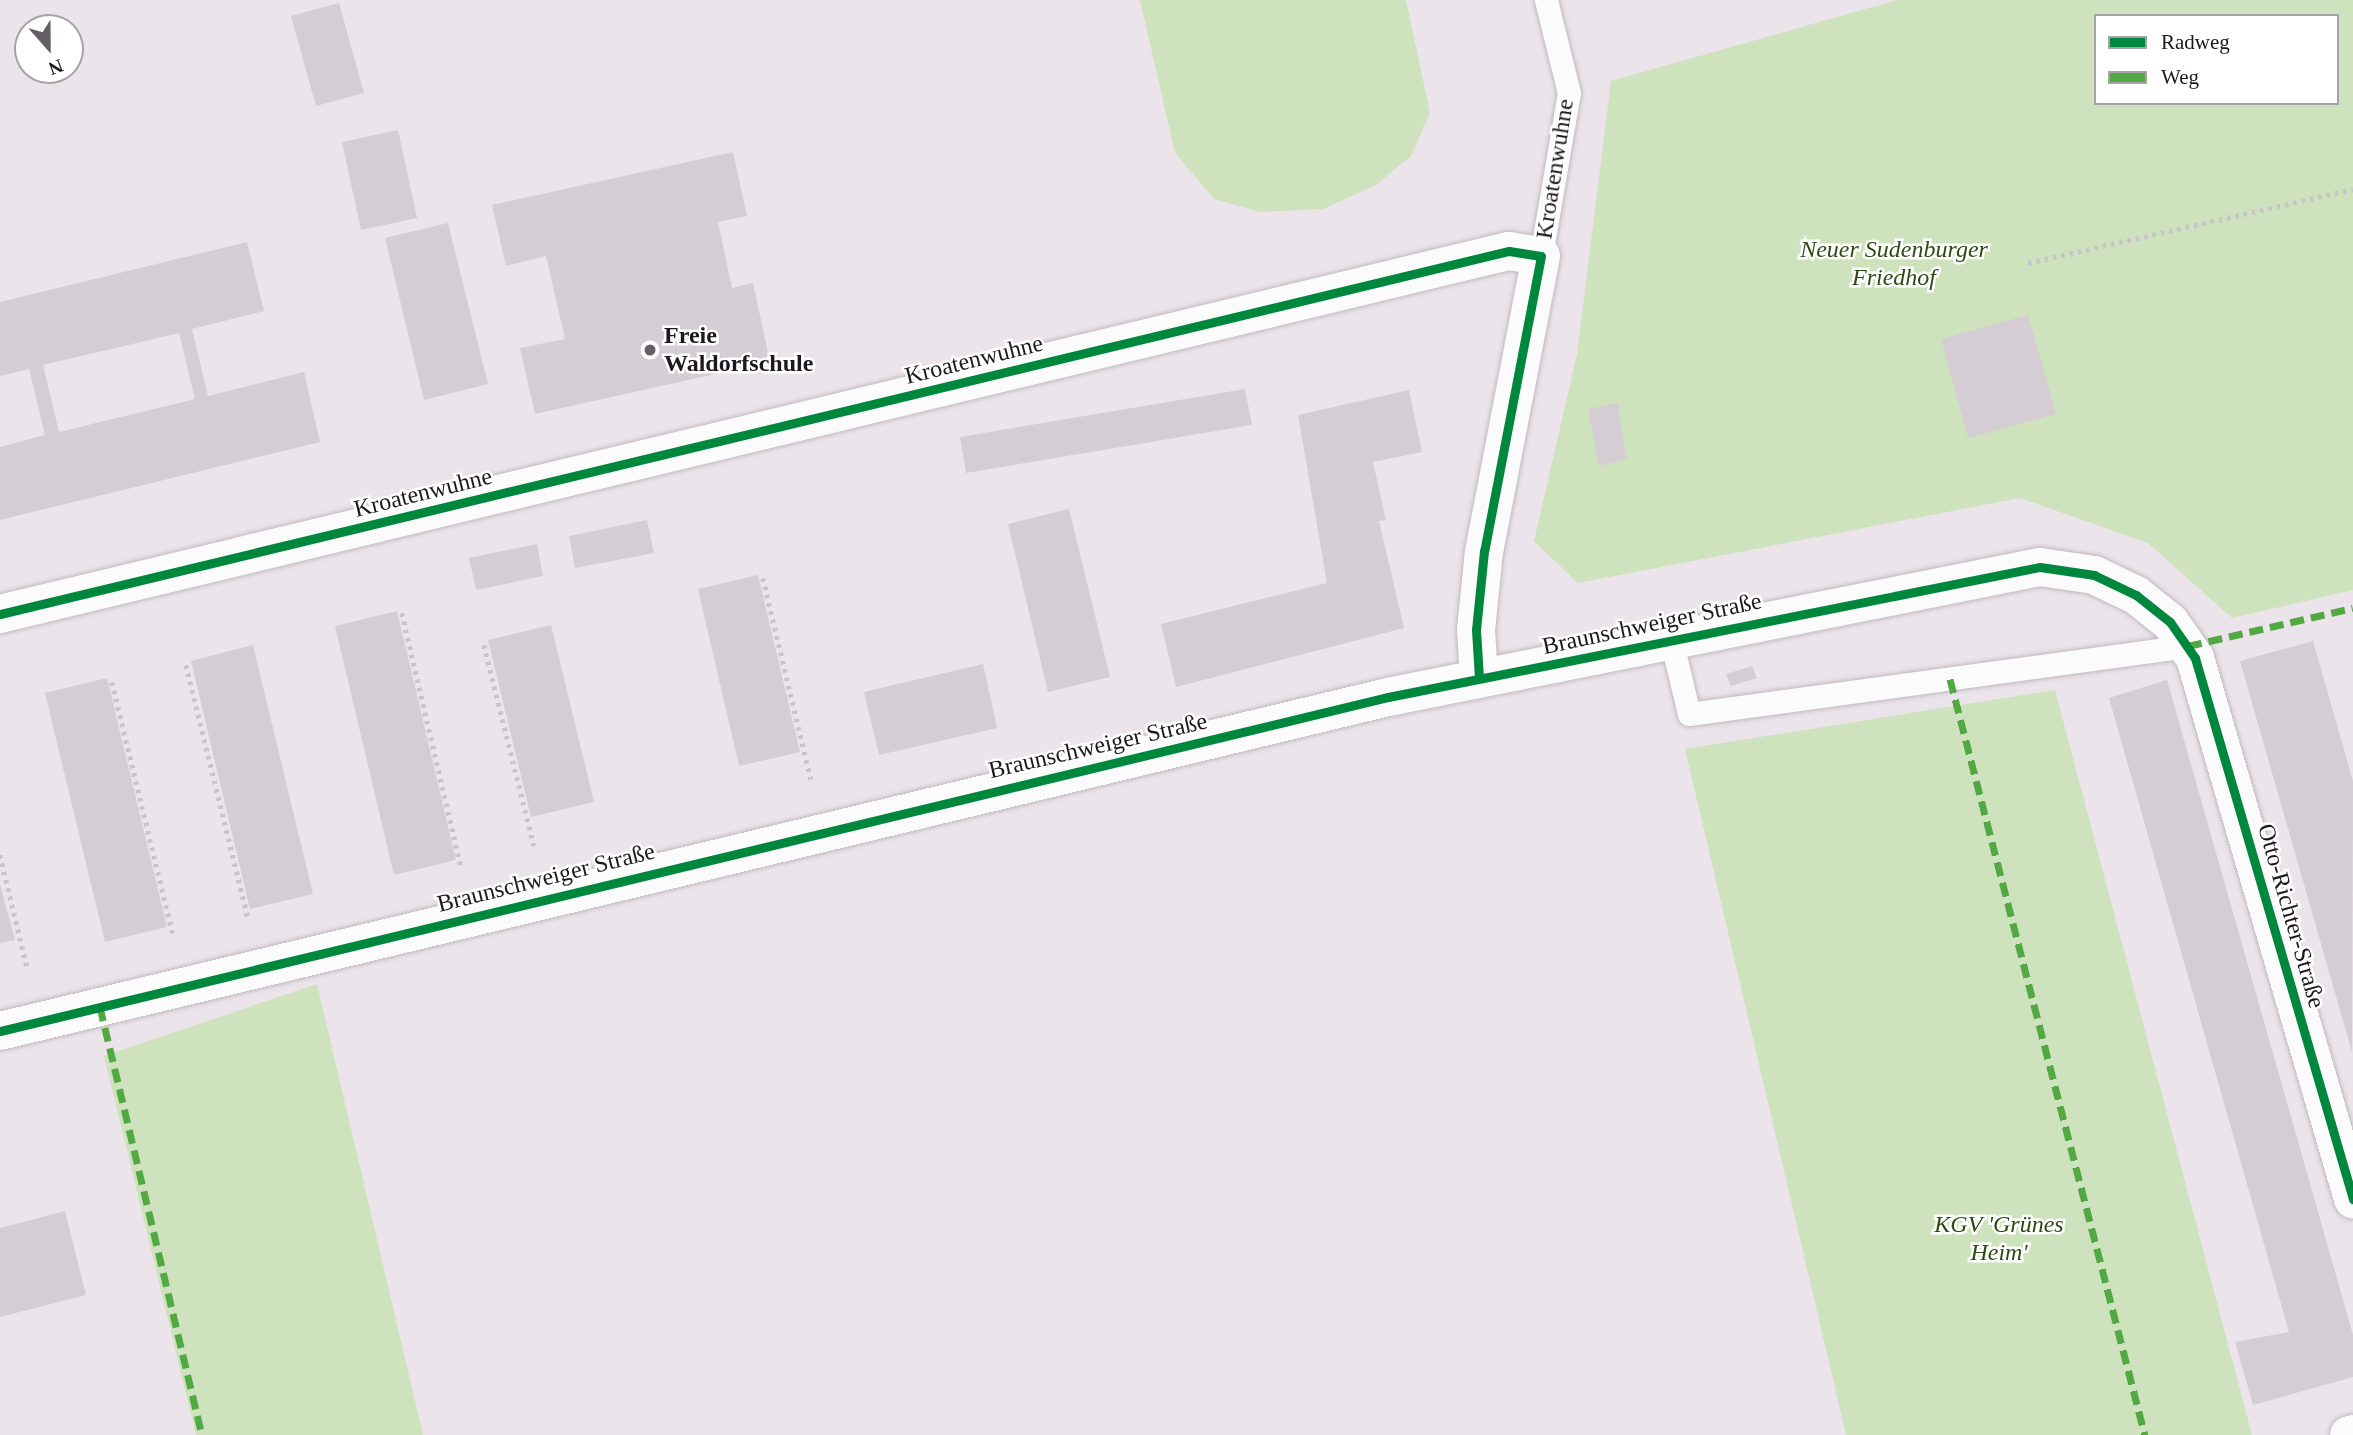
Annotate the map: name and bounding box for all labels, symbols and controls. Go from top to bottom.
north arrow [14,14,84,84]
legend [2094,14,2339,105]
text: Radweg [2161,30,2230,54]
text: N [46,55,66,79]
text: Weg [2161,65,2199,89]
street label: Kroatenwuhne [1530,97,1580,241]
park label: Neuer Sudenburger Friedhof [1800,236,1988,292]
place label: Freie Waldorfschule [664,322,813,378]
street label: Kroatenwuhne [902,329,1046,391]
marker: Freie Waldorfschule [642,342,658,358]
street label: Kroatenwuhne [351,462,495,524]
street label: Braunschweiger Straße [1540,587,1764,661]
street label: Braunschweiger Straße [986,707,1210,785]
street label: Otto-Richter-Straße [2251,821,2331,1011]
street label: Braunschweiger Straße [434,837,658,919]
park label: KGV 'Grünes Heim' [1934,1211,2064,1267]

